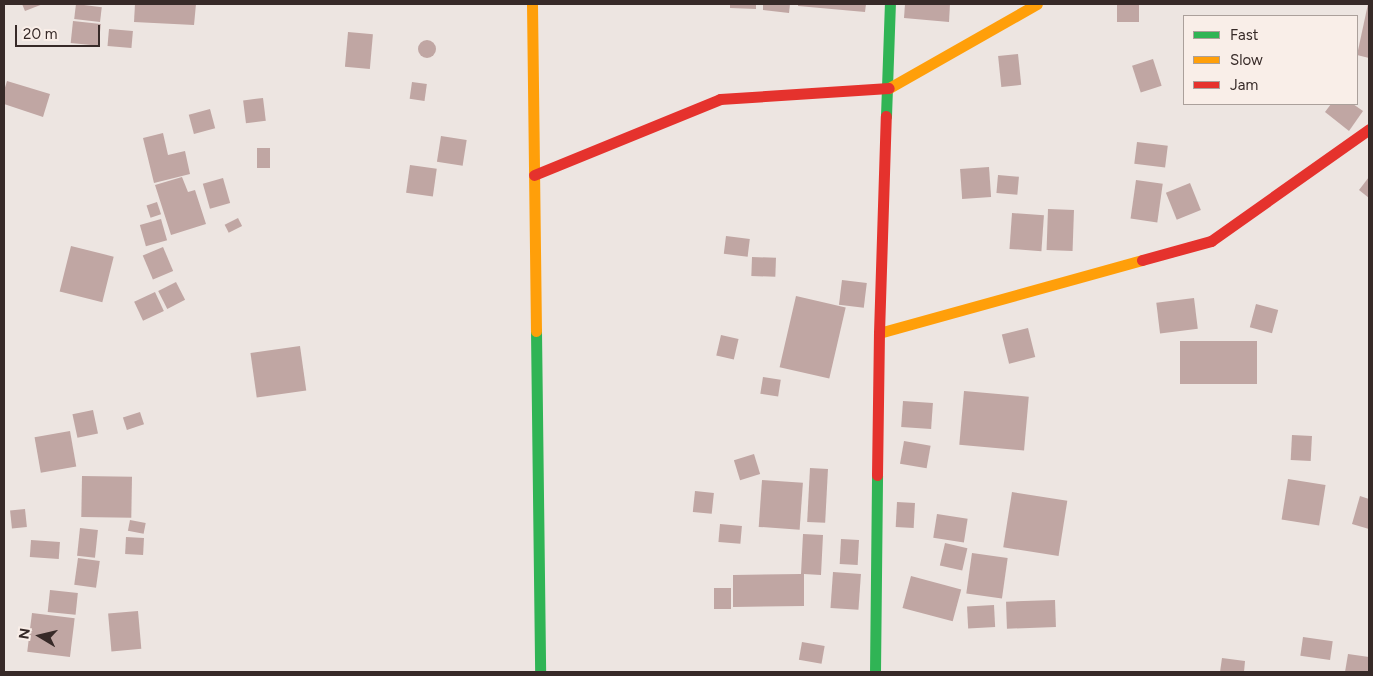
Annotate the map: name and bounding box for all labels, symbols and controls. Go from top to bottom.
scale bar [18,15,102,47]
legend [1183,15,1358,105]
text: 20 m [23,25,57,43]
text: Fast [1230,26,1258,44]
text: Slow [1230,51,1263,69]
text: Jam [1230,76,1258,94]
north arrow [15,611,65,661]
text: N [15,627,34,640]

